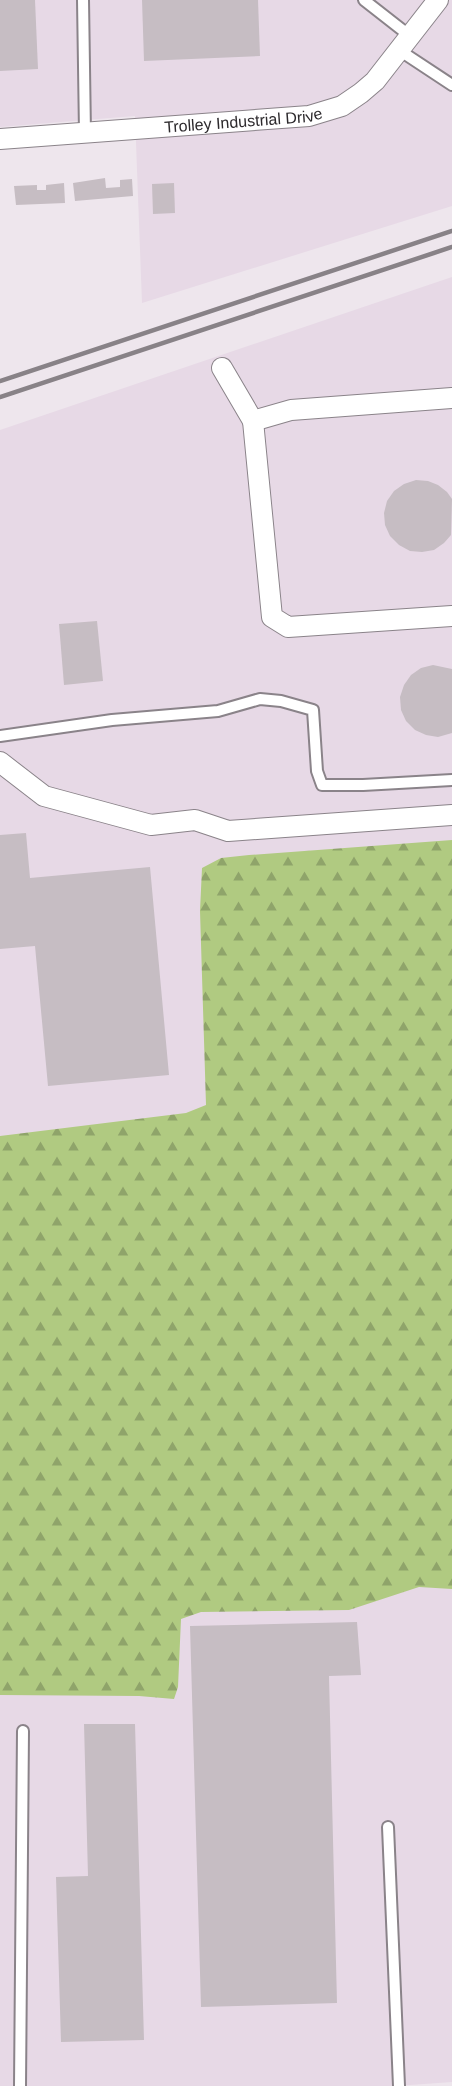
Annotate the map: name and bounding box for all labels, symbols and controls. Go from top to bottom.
street label: Trolley Industrial Drive [164,104,324,135]

